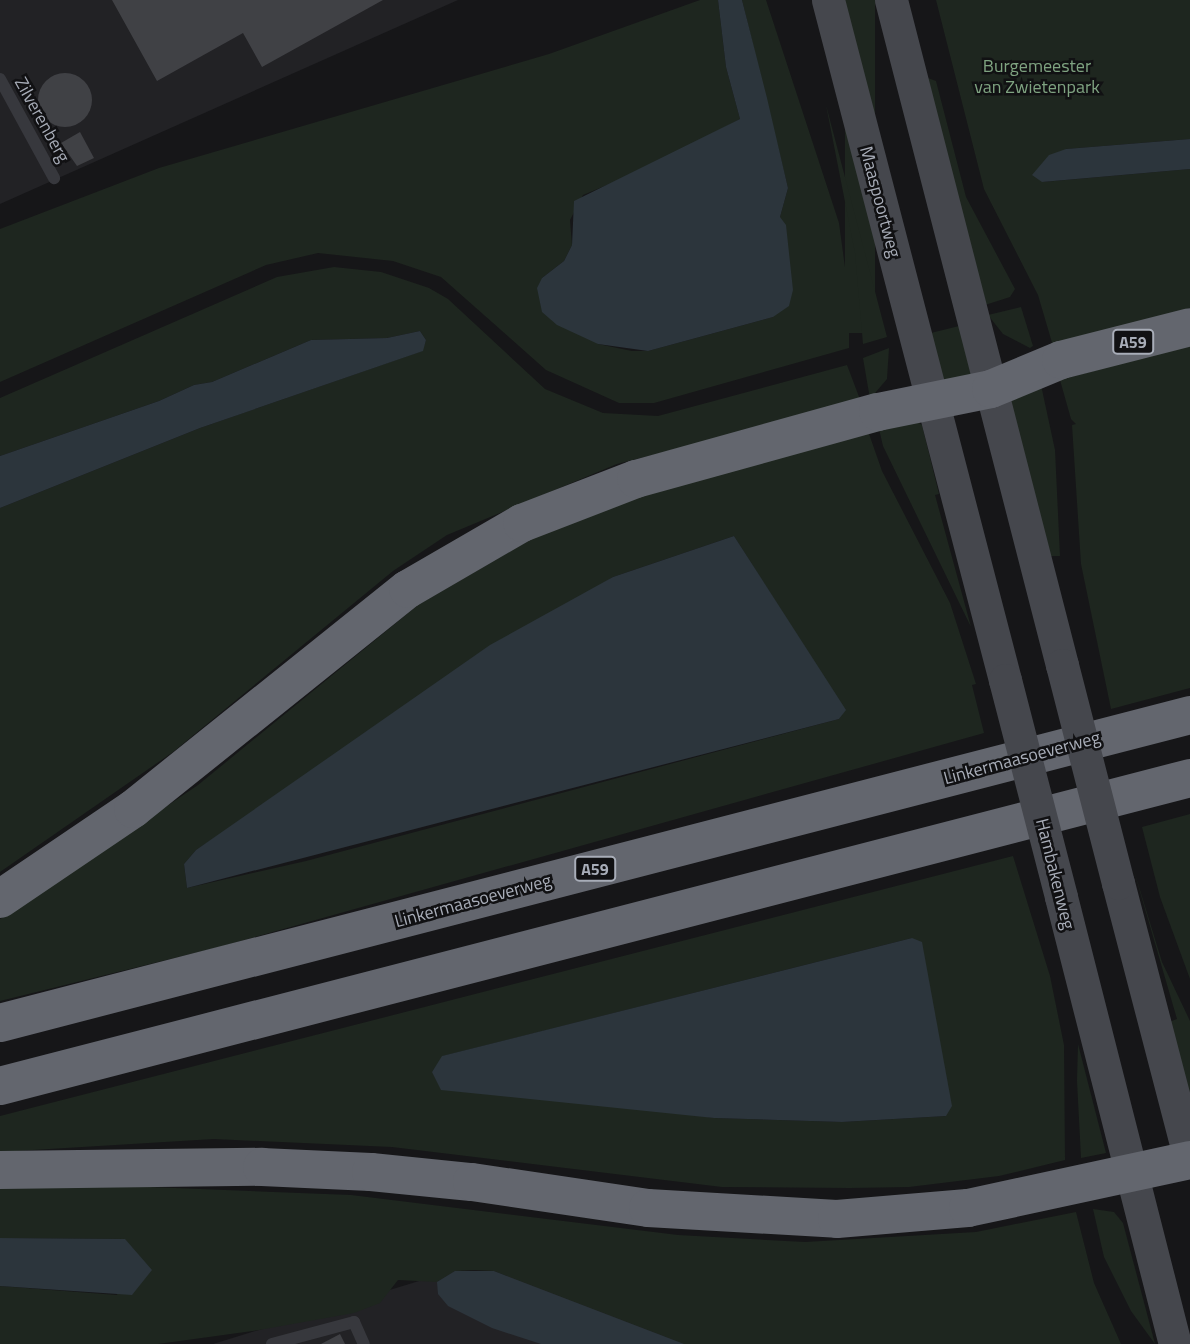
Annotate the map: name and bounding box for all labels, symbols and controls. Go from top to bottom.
park label: Burgemeester van Zwietenpark [974,56,1100,98]
street label: Zilverenberg [10,74,74,166]
street label: Maaspoortweg [855,144,905,260]
road number: A59 [1112,330,1154,354]
street label: Linkermaasoeverweg [941,727,1103,789]
street label: Hambakenweg [1031,816,1079,932]
road number: A59 [574,856,616,882]
street label: Linkermaasoeverweg [392,870,554,932]

